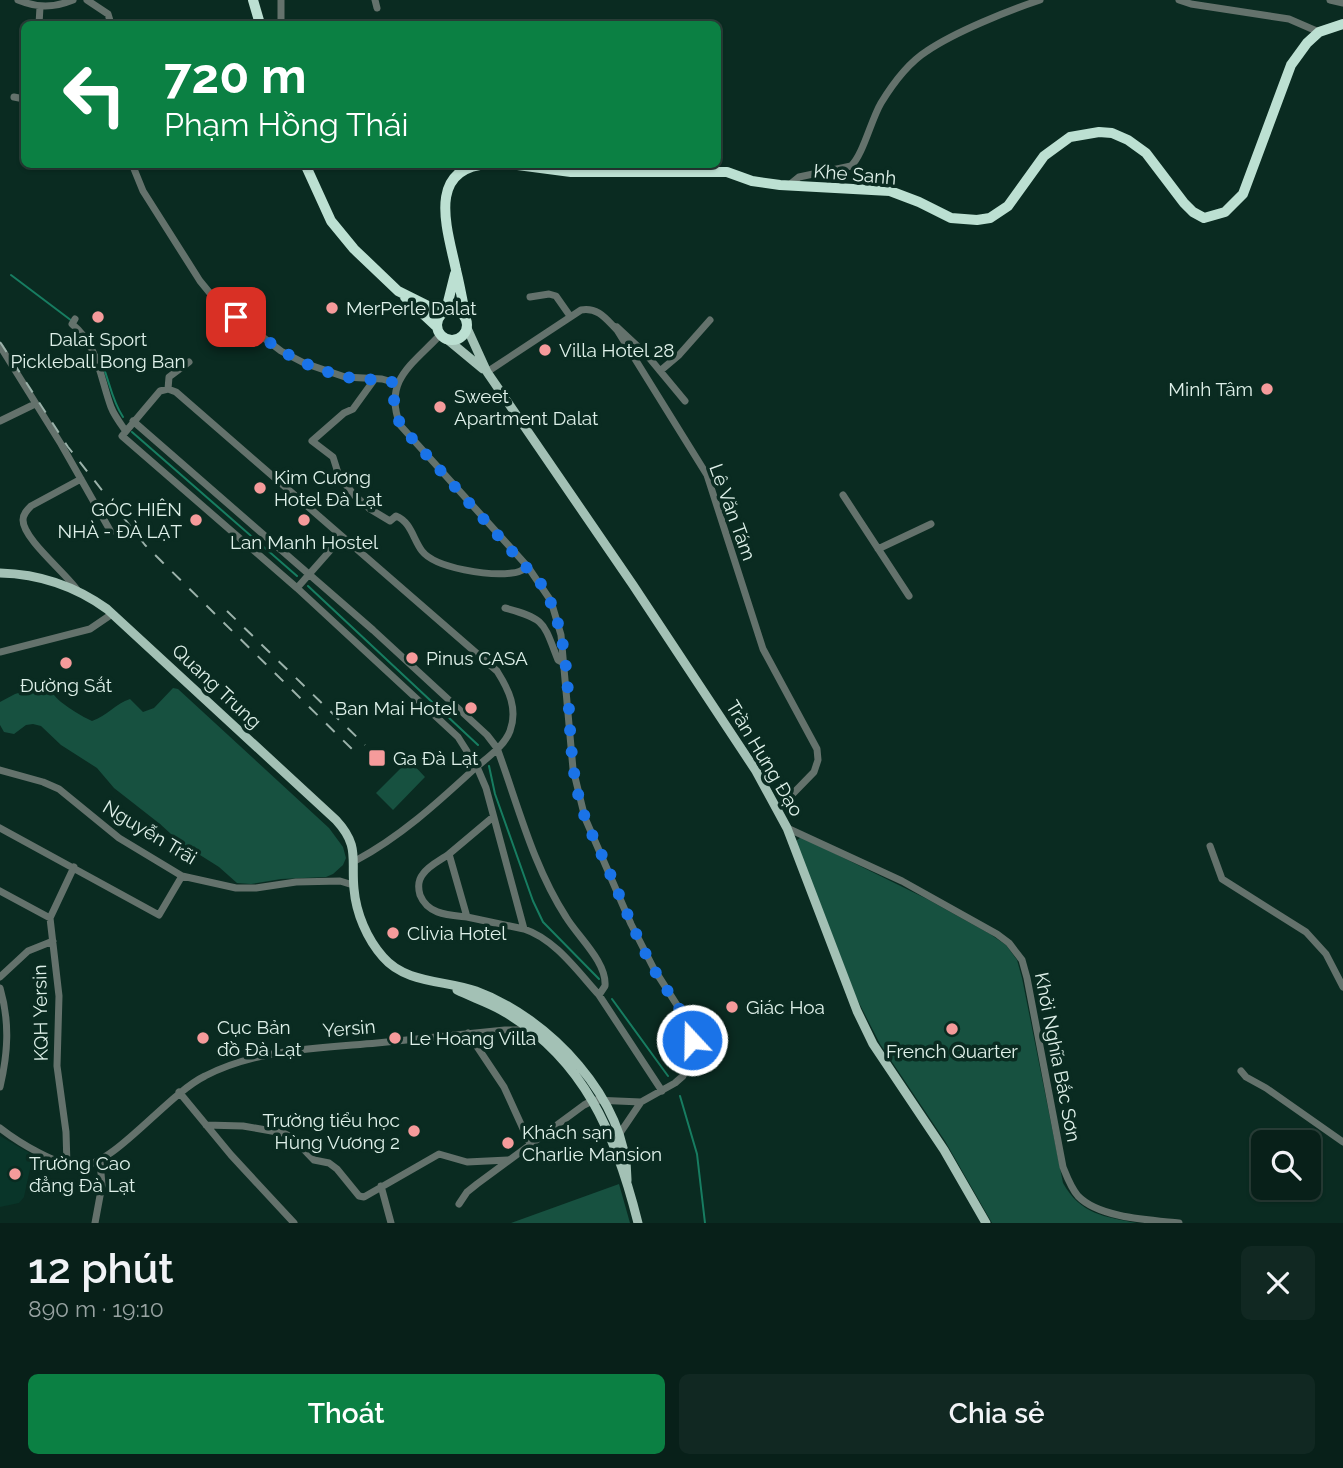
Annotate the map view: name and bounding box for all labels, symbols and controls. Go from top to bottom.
text: 720 m [164,47,307,104]
icon: left [49,49,140,140]
text: Phạm Hồng Thái [164,106,408,143]
street label: Khe Sanh [813,159,897,189]
pin [206,287,266,347]
place label: MerPerle Dalat [346,297,477,319]
icon: arrive [217,298,255,336]
marker: MerPerle Dalat [324,300,340,316]
marker: Dalat Sport Pickleball Bong Ban [90,309,106,325]
place label: Dalat Sport Pickleball Bong Ban [10,328,186,372]
place label: Villa Hotel 28 [559,339,675,361]
marker: Villa Hotel 28 [537,342,553,358]
place label: Minh Tâm [1168,378,1253,400]
marker: Minh Tâm [1259,381,1275,397]
place label: Sweet Apartment Dalat [454,385,599,429]
marker: Sweet Apartment Dalat [432,399,448,415]
street label: Lê Văn Tám [705,461,761,563]
place label: Kim Cương Hotel Đà Lạt [274,466,383,510]
marker: Kim Cương Hotel Đà Lạt [252,480,268,496]
place label: GÓC HIÊN NHÀ - ĐÀ LẠT [58,498,182,542]
marker: GÓC HIÊN NHÀ - ĐÀ LẠT [188,512,204,528]
marker: Lan Manh Hostel [296,512,312,528]
place label: Lan Manh Hostel [230,531,379,553]
street label: Quang Trung [168,639,266,733]
place label: Pinus CASA [426,647,528,669]
marker: Pinus CASA [404,650,420,666]
marker: Đường Sắt [58,655,74,671]
place label: Đường Sắt [20,674,113,696]
street label: Trần Hưng Đạo [722,696,808,820]
place label: Ban Mai Hotel [335,697,458,719]
marker: Ban Mai Hotel [463,700,479,716]
place label: Ga Đà Lạt [393,747,479,769]
marker: Ga Đà Lạt [367,748,387,768]
street label: Nguyễn Trãi [99,795,201,869]
place label: Clivia Hotel [407,922,507,944]
marker: Clivia Hotel [385,925,401,941]
street label: KQH Yersin [28,964,52,1062]
street label: Khởi Nghĩa Bắc Sơn [1031,970,1085,1144]
place label: Giác Hoa [746,996,825,1018]
marker: Giác Hoa [724,999,740,1015]
position arrow [655,1003,729,1077]
street label: Yersin [322,1015,376,1041]
place label: Cục Bản đồ Đà Lạt [217,1016,302,1060]
marker: French Quarter [944,1021,960,1037]
place label: Le Hoang Villa [409,1027,536,1049]
marker: Cục Bản đồ Đà Lạt [195,1030,211,1046]
marker: Le Hoang Villa [387,1030,403,1046]
place label: French Quarter [886,1040,1018,1062]
place label: Trường tiểu học Hùng Vương 2 [263,1109,400,1153]
place label: Khách sạn Charlie Mansion [522,1121,662,1165]
marker: Trường tiểu học Hùng Vương 2 [406,1123,422,1139]
map controls [1251,1130,1321,1200]
button: search [1251,1130,1321,1200]
marker: Khách sạn Charlie Mansion [500,1135,516,1151]
place label: Trường Cao đẳng Đà Lạt [29,1152,136,1196]
marker: Trường Cao đẳng Đà Lạt [7,1166,23,1182]
text: 12 phút [28,1244,174,1293]
button: close [1241,1246,1315,1320]
text: 890 m · 19:10 [28,1295,164,1322]
button: Thoát [28,1374,665,1454]
button: Chia sẻ [679,1374,1315,1454]

